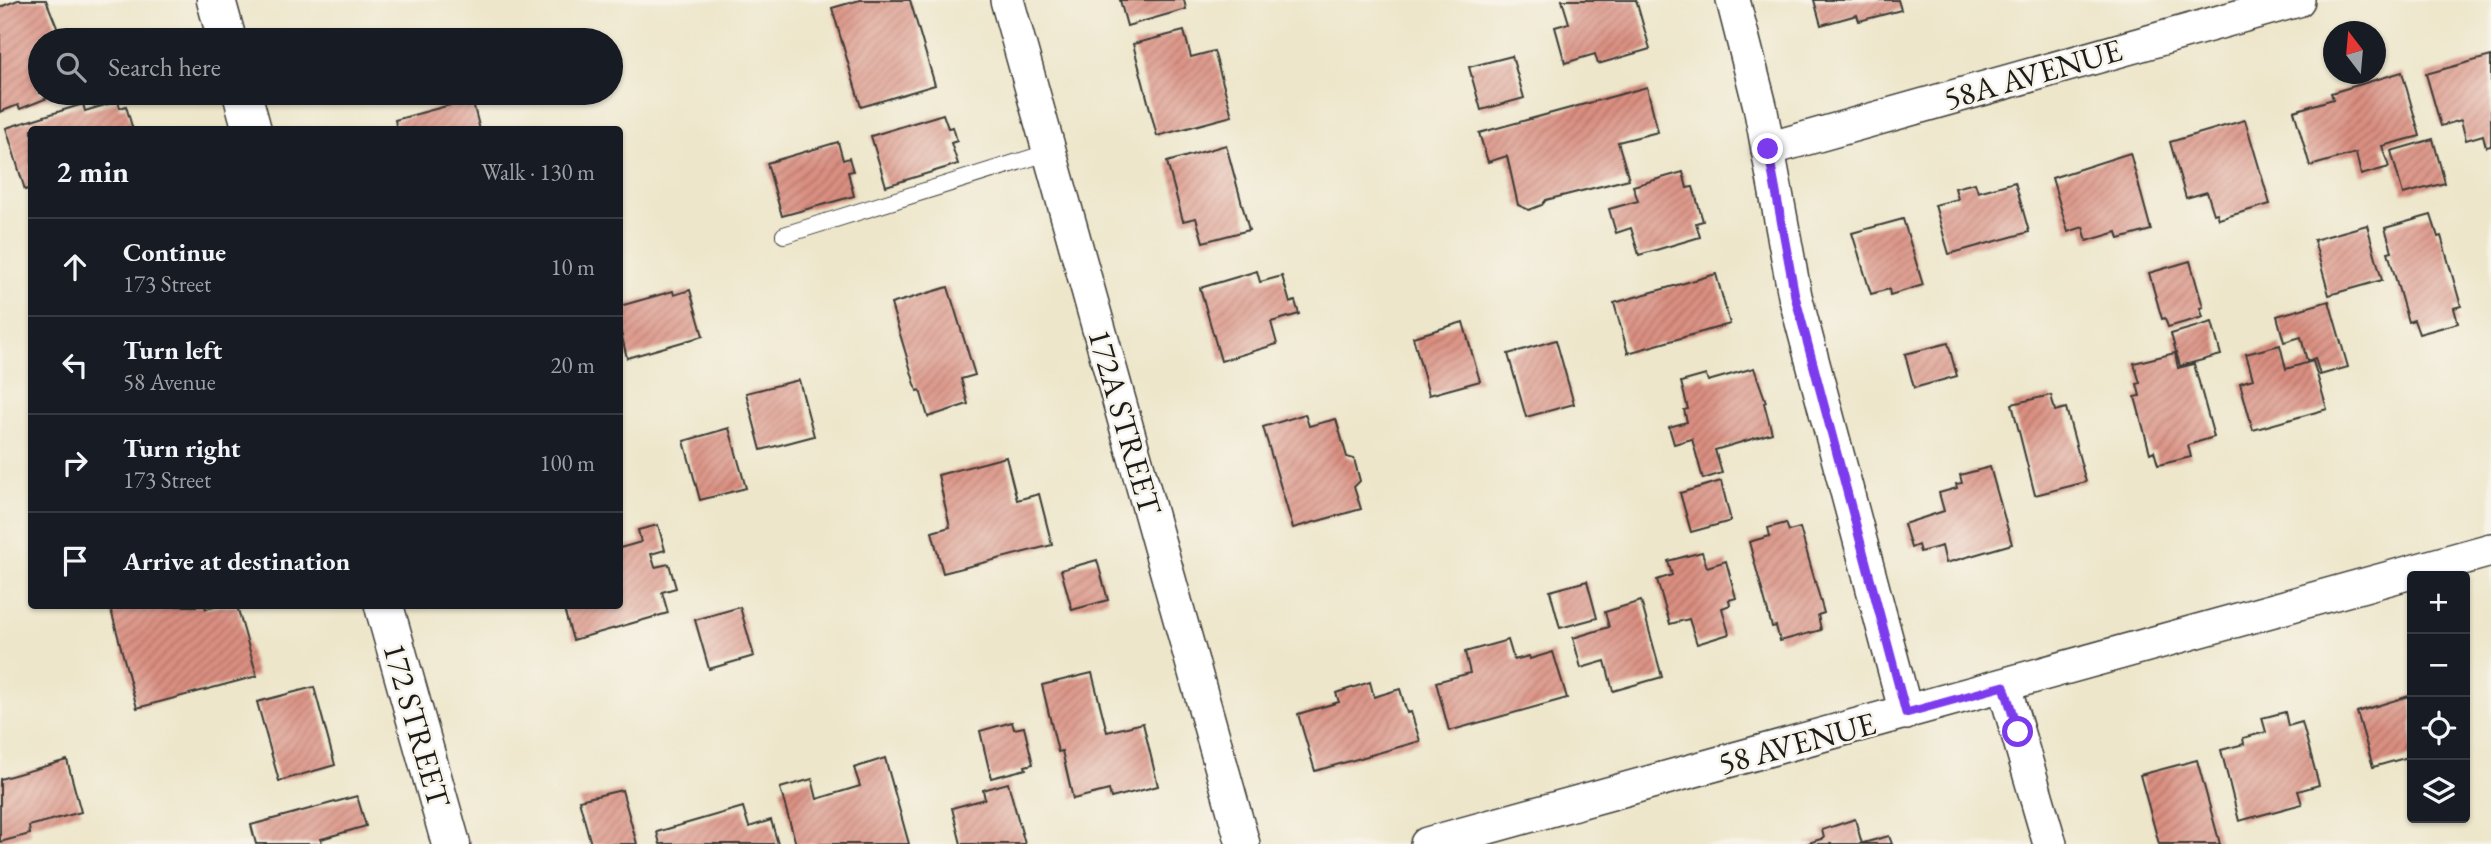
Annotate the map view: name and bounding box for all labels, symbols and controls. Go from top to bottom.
north arrow [2323,21,2386,84]
search box [28,28,623,105]
street label: 58A AVENUE [1939,29,2127,119]
icon: search [52,48,90,86]
text: Search here [108,50,221,84]
route end [1752,133,1783,164]
text: 2 min [56,152,129,191]
text: Walk · 130 m [481,157,595,187]
text: Continue [123,235,226,269]
icon: ahead [56,248,94,286]
text: 10 m [550,252,595,282]
text: 173 Street [123,269,211,299]
street label: 172A STREET [1078,324,1172,520]
text: Turn left [123,333,222,367]
icon: left [56,346,94,384]
text: 20 m [550,350,595,380]
text: 58 Avenue [123,367,216,397]
text: Turn right [123,431,241,465]
icon: right [56,444,94,482]
text: 100 m [539,448,595,478]
text: 173 Street [123,465,211,495]
icon: arrive [56,542,94,580]
text: Arrive at destination [123,544,350,578]
map controls [2407,571,2470,823]
button: + [2407,571,2470,634]
button: − [2407,634,2470,697]
street label: 172 STREET [374,638,461,813]
button: locate [2407,697,2470,760]
street label: 58 AVENUE [1714,702,1880,784]
route start [2002,716,2033,747]
button: layers [2407,760,2470,823]

